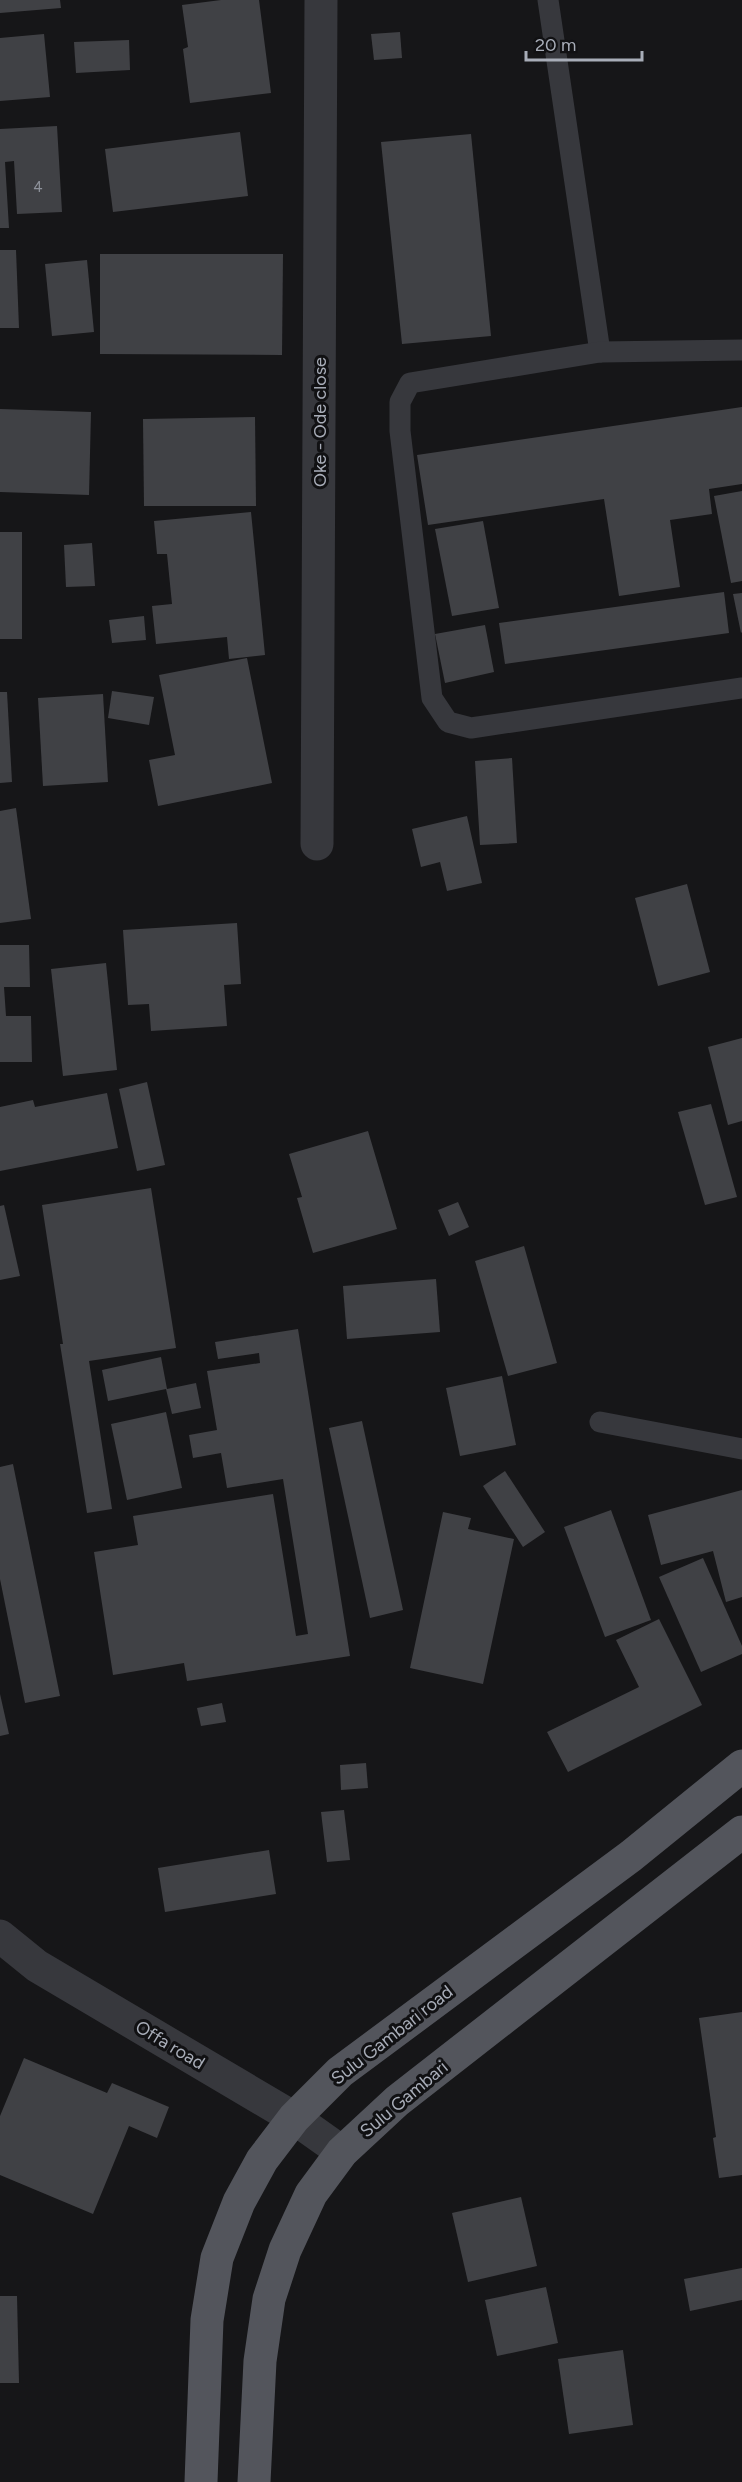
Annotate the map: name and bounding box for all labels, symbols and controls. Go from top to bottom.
scale bar [526,24,642,62]
text: 20 m [535,34,576,56]
house number: 4 [33,178,43,196]
street label: Oke - Ode close [309,357,331,487]
street label: Sulu Gambari road [327,1981,457,2089]
street label: Offa road [131,2016,209,2074]
street label: Sulu Gambari [356,2056,452,2142]

